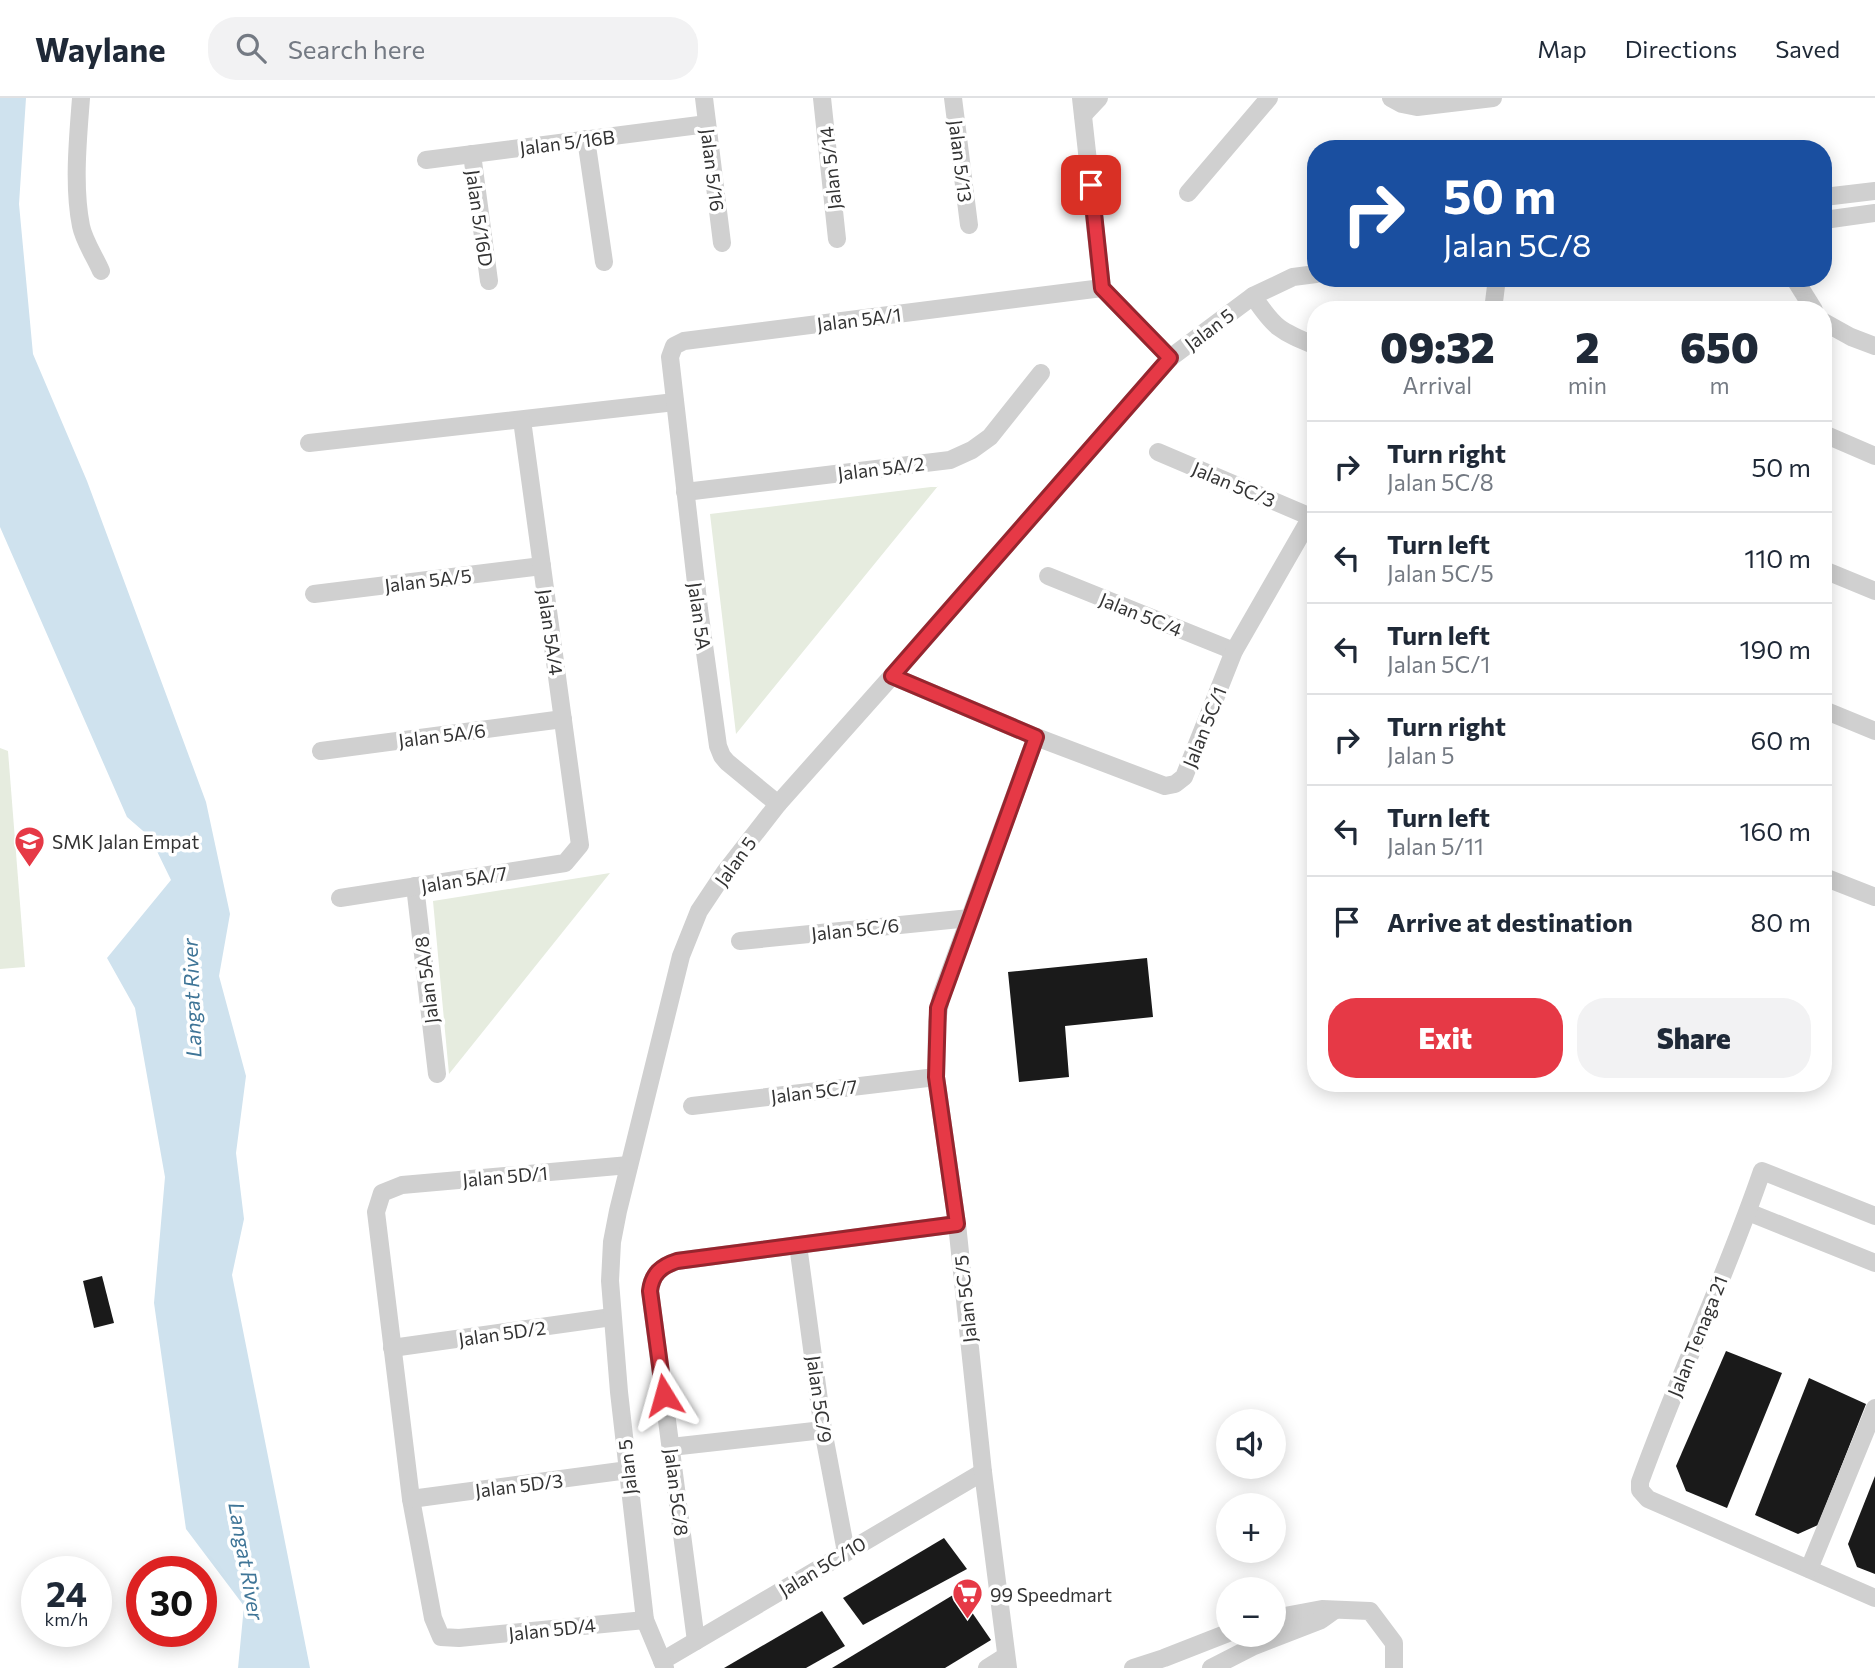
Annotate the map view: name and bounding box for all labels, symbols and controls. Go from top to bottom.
search box [208,17,698,80]
text: Waylane [35,28,166,69]
icon: search [232,29,270,67]
text: Search here [288,33,425,64]
text: Map [1537,34,1587,63]
text: Directions [1625,34,1737,63]
text: Saved [1775,34,1840,63]
street label: Jalan 5/13 [945,119,977,203]
street label: Jalan 5/16B [518,125,616,159]
street label: Jalan 5/14 [814,125,846,211]
street label: Jalan 5/16 [697,127,729,213]
pin [1061,155,1121,215]
text: 50 m [1443,164,1556,224]
icon: arrive [1072,166,1110,204]
street label: Jalan 5/16D [462,168,498,268]
icon: right [1328,168,1419,259]
text: Jalan 5C/8 [1443,224,1591,264]
street label: Jalan 5A/1 [815,302,903,336]
street label: Jalan 5 [1180,303,1238,355]
text: 09:32 [1380,320,1495,372]
text: 2 [1575,320,1600,372]
text: 650 [1680,320,1759,372]
text: Arrival [1403,371,1472,399]
text: min [1568,371,1607,399]
text: m [1709,371,1730,399]
text: Turn right [1387,437,1506,468]
icon: right [1328,448,1366,486]
street label: Jalan 5A/2 [836,451,926,485]
text: 50 m [1751,451,1811,482]
street label: Jalan 5C/3 [1189,456,1279,512]
text: Jalan 5C/8 [1387,468,1494,496]
text: Turn left [1387,528,1490,559]
icon: left [1328,539,1366,577]
text: 110 m [1744,542,1811,573]
text: Jalan 5C/5 [1387,559,1494,587]
street label: Jalan 5A/5 [383,563,473,597]
street label: Jalan 5A [684,581,716,651]
street label: Jalan 5A/4 [534,587,568,677]
street label: Jalan 5C/4 [1096,587,1186,641]
text: Turn left [1387,619,1490,650]
icon: left [1328,630,1366,668]
text: 190 m [1739,633,1811,664]
text: Jalan 5C/1 [1387,650,1490,678]
street label: Jalan 5C/1 [1177,683,1231,771]
text: Turn right [1387,710,1506,741]
street label: Jalan 5A/6 [397,718,487,752]
icon: right [1328,721,1366,759]
text: 60 m [1751,724,1811,755]
text: Jalan 5 [1387,741,1454,769]
text: Turn left [1387,801,1490,832]
icon: left [1328,812,1366,850]
text: 160 m [1739,815,1811,846]
school or university icon: SMK Jalan Empat [12,824,46,868]
place label: SMK Jalan Empat [52,830,200,853]
street label: Jalan 5 [709,832,761,890]
text: Jalan 5/11 [1387,832,1484,860]
street label: Jalan 5A/7 [419,861,509,897]
icon: arrive [1328,903,1366,941]
text: Arrive at destination [1387,906,1633,937]
text: 80 m [1751,906,1811,937]
street label: Jalan 5C/6 [810,913,900,945]
street label: Jalan 5A/8 [409,935,443,1025]
water label: Langat River [176,937,206,1058]
button: Exit [1328,998,1563,1078]
button: Share [1577,998,1811,1078]
street label: Jalan 5C/7 [769,1074,859,1108]
street label: Jalan 5D/1 [461,1161,549,1191]
street label: Jalan 5C/5 [949,1254,981,1344]
street label: Jalan Tenaga 21 [1662,1272,1732,1400]
street label: Jalan 5D/2 [457,1315,547,1351]
street label: Jalan 5C/9 [802,1354,838,1444]
position arrow [627,1358,701,1432]
map controls [1216,1409,1286,1647]
button: sound [1216,1409,1286,1479]
street label: Jalan 5 [613,1438,641,1496]
street label: Jalan 5C/8 [660,1447,694,1537]
street label: Jalan 5D/3 [474,1468,564,1502]
button: + [1216,1493,1286,1563]
water label: Langat River [224,1500,270,1623]
street label: Jalan 5C/10 [774,1531,870,1601]
speed limit sign: 30 [126,1556,217,1647]
text: 24 [46,1571,87,1614]
supermarket icon: 99 Speedmart [950,1577,984,1621]
button: − [1216,1577,1286,1647]
place label: 99 Speedmart [990,1583,1112,1606]
text: km/h [45,1608,88,1630]
street label: Jalan 5D/4 [507,1613,597,1645]

